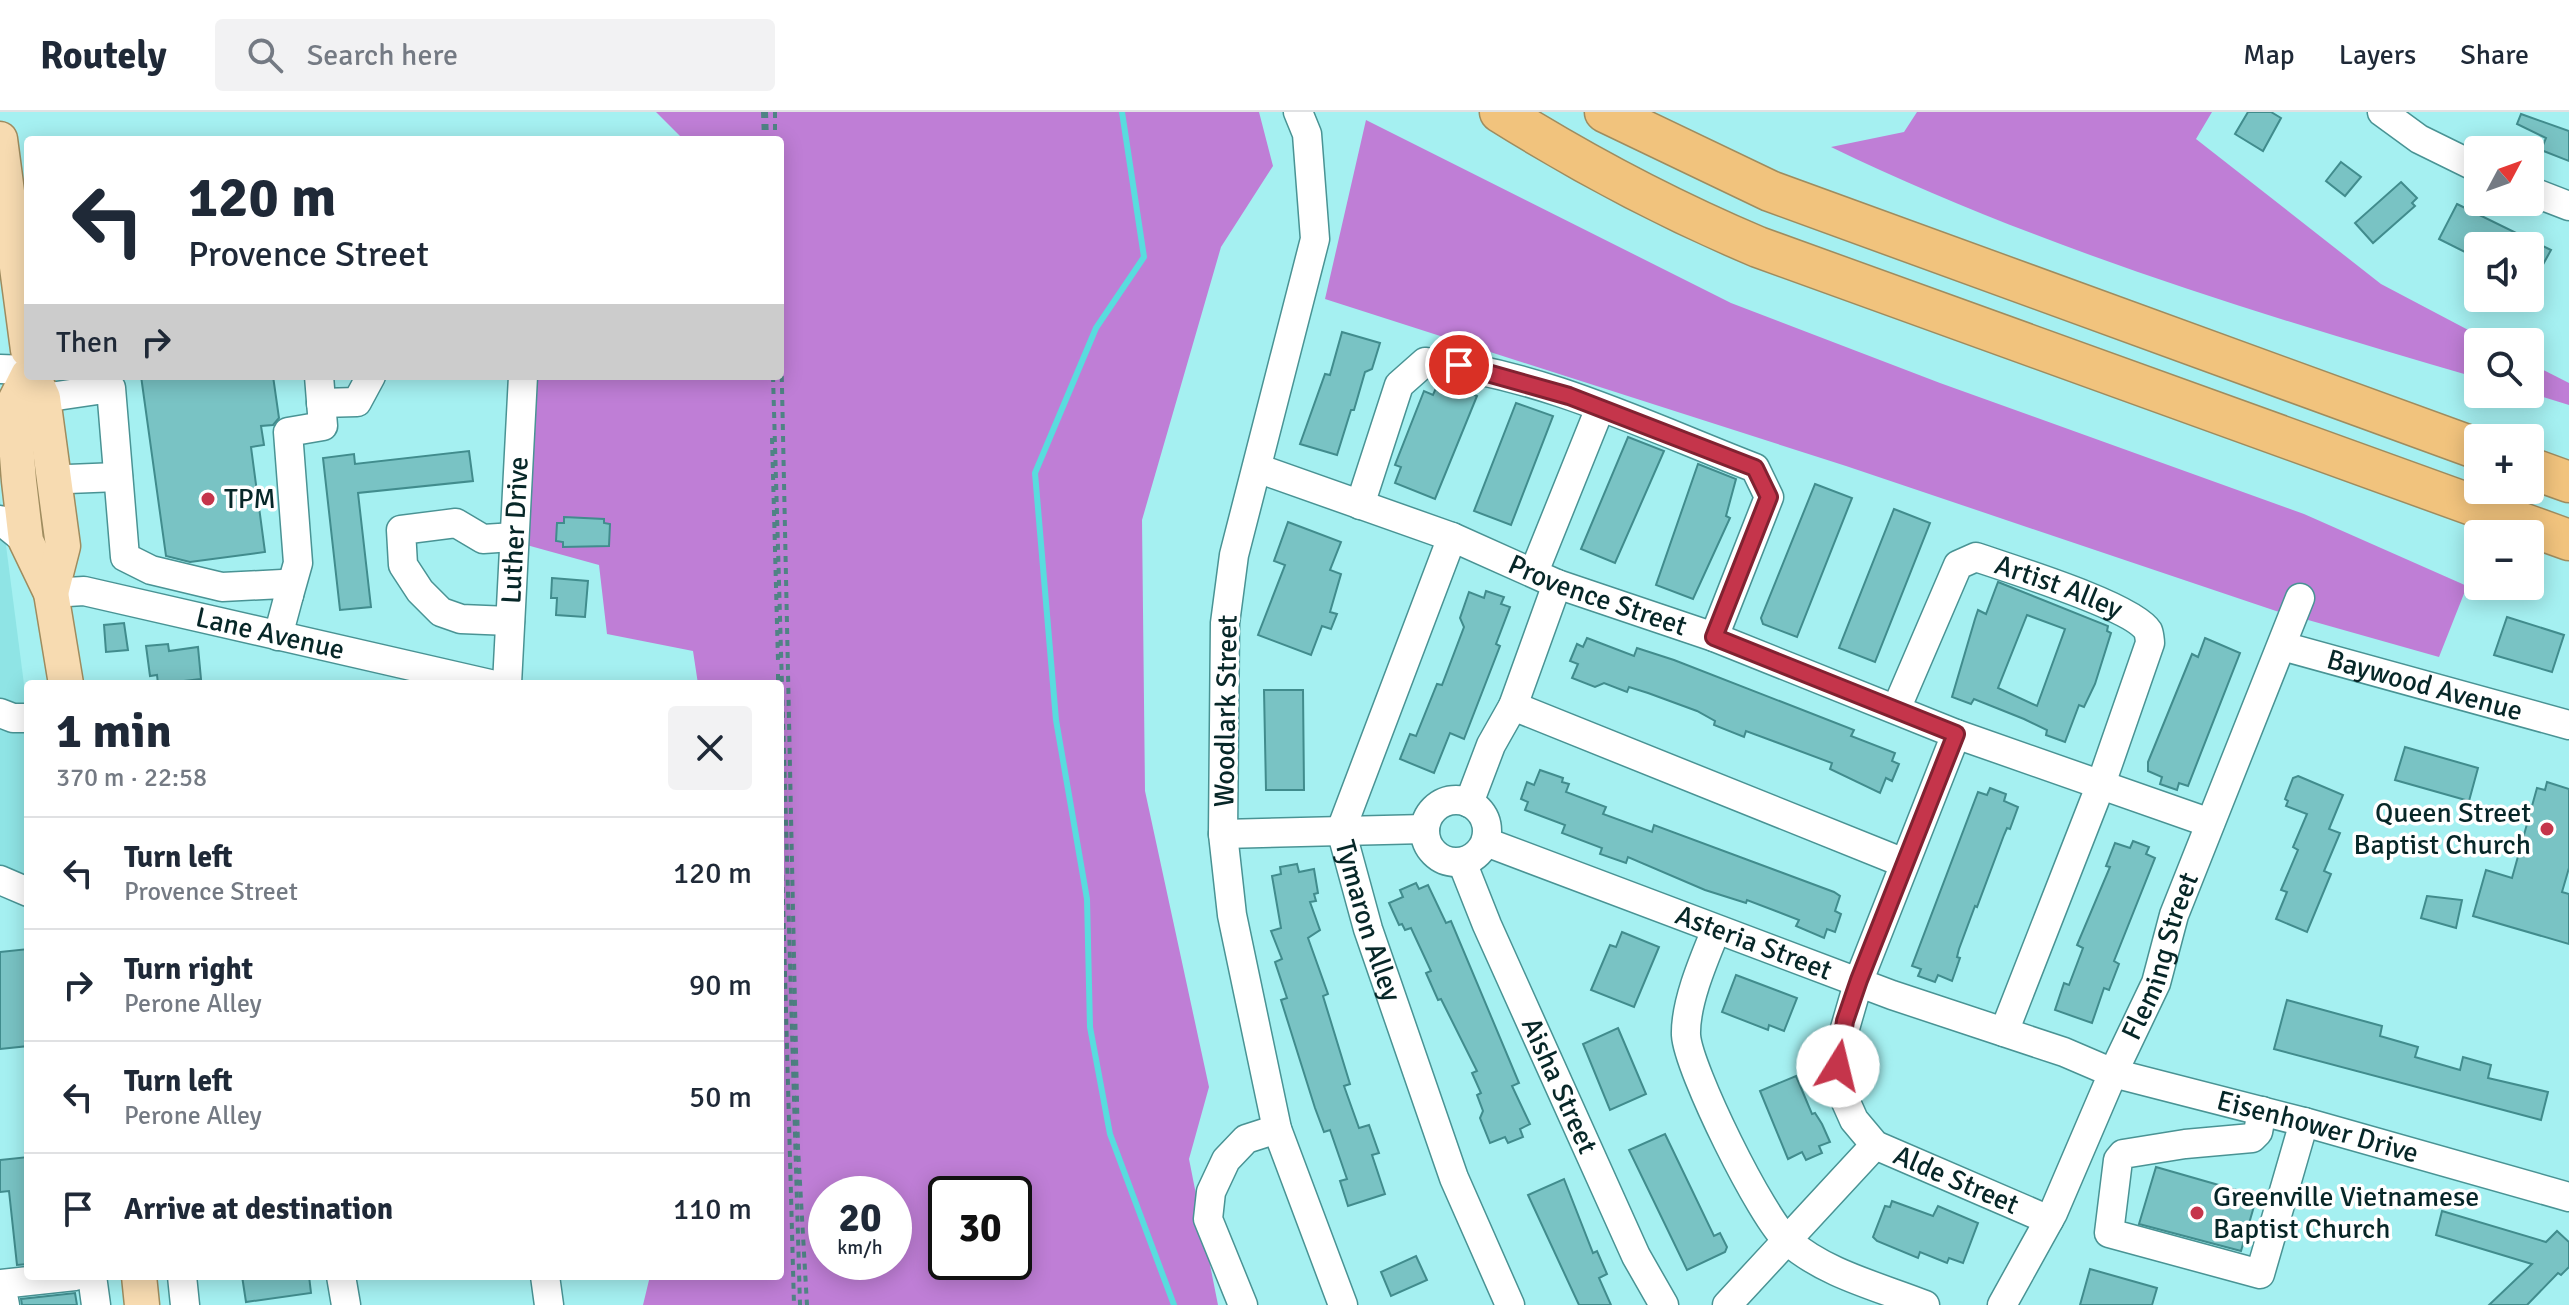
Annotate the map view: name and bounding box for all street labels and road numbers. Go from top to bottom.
street label: Luther Drive [494,456,536,605]
street label: Provence Street [1503,547,1691,644]
street label: Artist Alley [1991,548,2128,626]
street label: Lane Avenue [192,600,348,667]
street label: Woodlark Street [1207,614,1245,808]
street label: Baywood Avenue [2323,642,2526,728]
street label: Tymaron Alley [1328,836,1409,1006]
street label: Fleming Street [2114,867,2206,1045]
street label: Asteria Street [1671,898,1837,988]
street label: Aisha Street [1514,1012,1605,1159]
street label: Eisenhower Drive [2213,1083,2422,1171]
street label: Alde Street [1888,1138,2024,1222]

